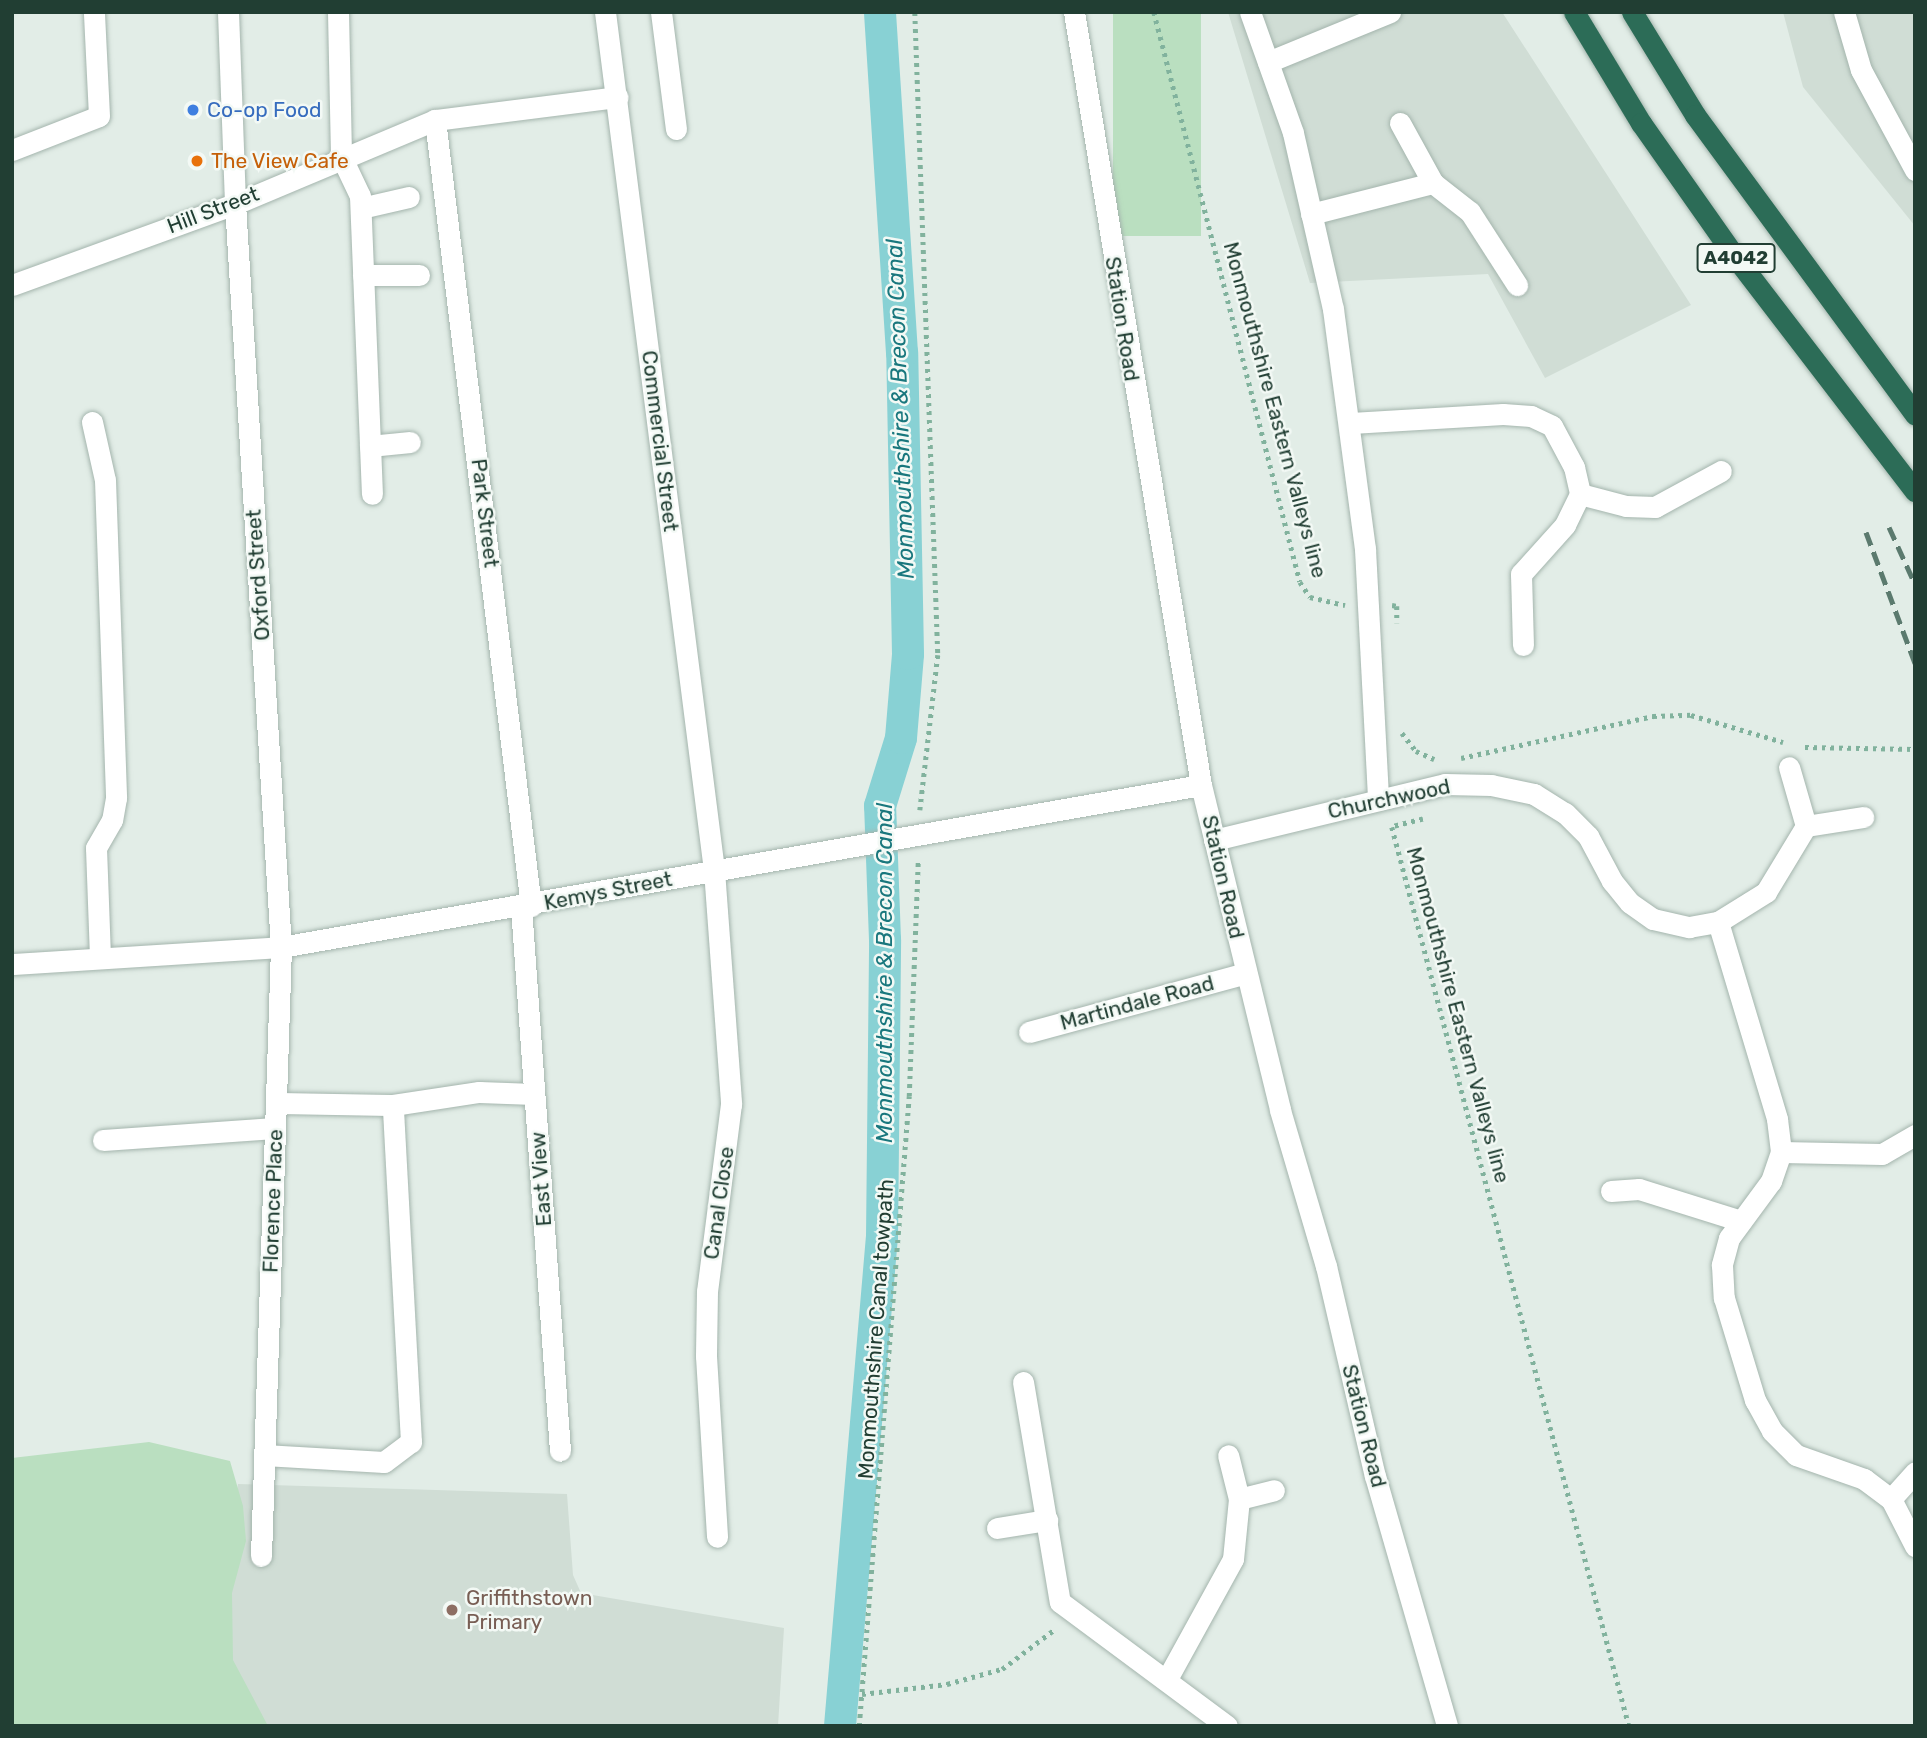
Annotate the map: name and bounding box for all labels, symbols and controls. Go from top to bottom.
place label: Co-op Food [207,97,322,123]
marker: Co-op Food [185,102,201,118]
place label: The View Cafe [211,148,350,174]
marker: The View Cafe [189,153,205,169]
street label: Hill Street [164,181,262,239]
water label: Monmouthshire & Brecon Canal [880,239,920,579]
street label: Monmouthshire Eastern Valleys line [1218,239,1332,581]
road number: A4042 [1696,242,1776,274]
street label: Station Road [1100,255,1144,383]
street label: Commercial Street [636,349,684,533]
street label: Park Street [466,457,504,569]
street label: Oxford Street [241,509,275,641]
street label: Churchwood [1325,774,1453,824]
water label: Monmouthshire & Brecon Canal [870,803,898,1143]
street label: Station Road [1197,813,1249,941]
street label: Monmouthshire Eastern Valleys line [1401,844,1515,1186]
street label: Kemys Street [542,866,674,916]
street label: Martindale Road [1057,970,1217,1036]
street label: Florence Place [258,1129,288,1273]
street label: East View [525,1131,557,1227]
street label: Canal Close [699,1145,739,1261]
street label: Monmouthshire Canal towpath [853,1178,899,1480]
street label: Station Road [1337,1362,1391,1490]
place label: Griffithstown Primary [466,1585,593,1635]
marker: Griffithstown Primary [444,1602,460,1618]

